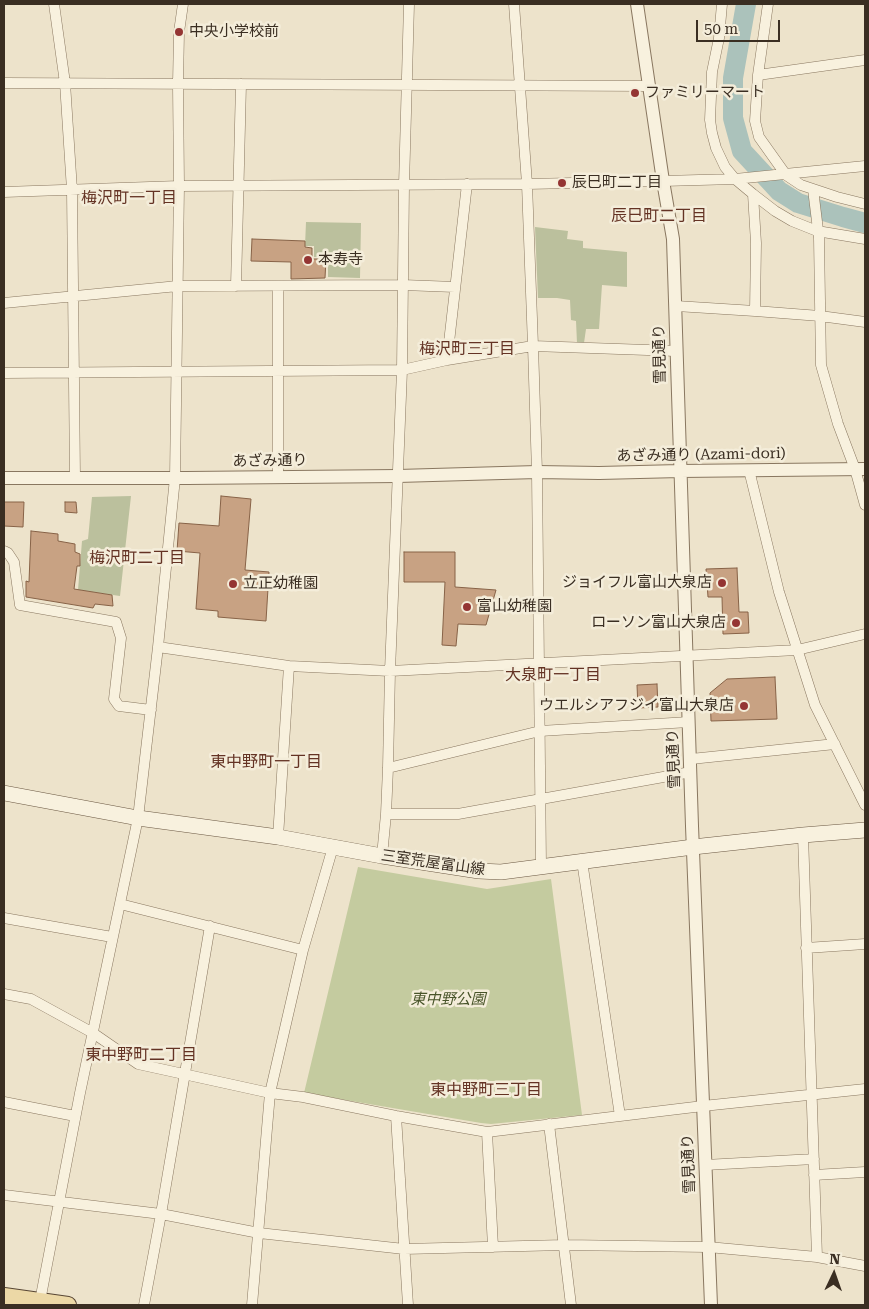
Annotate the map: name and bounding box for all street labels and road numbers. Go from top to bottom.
street label: 雪見通り [650,324,670,384]
street label: あざみ通り (Azami-dori) [616,445,786,465]
street label: あざみ通り [232,451,308,471]
street label: 雪見通り [664,729,684,789]
street label: 三室荒屋富山線 [380,847,486,879]
street label: 雪見通り [679,1134,699,1194]

